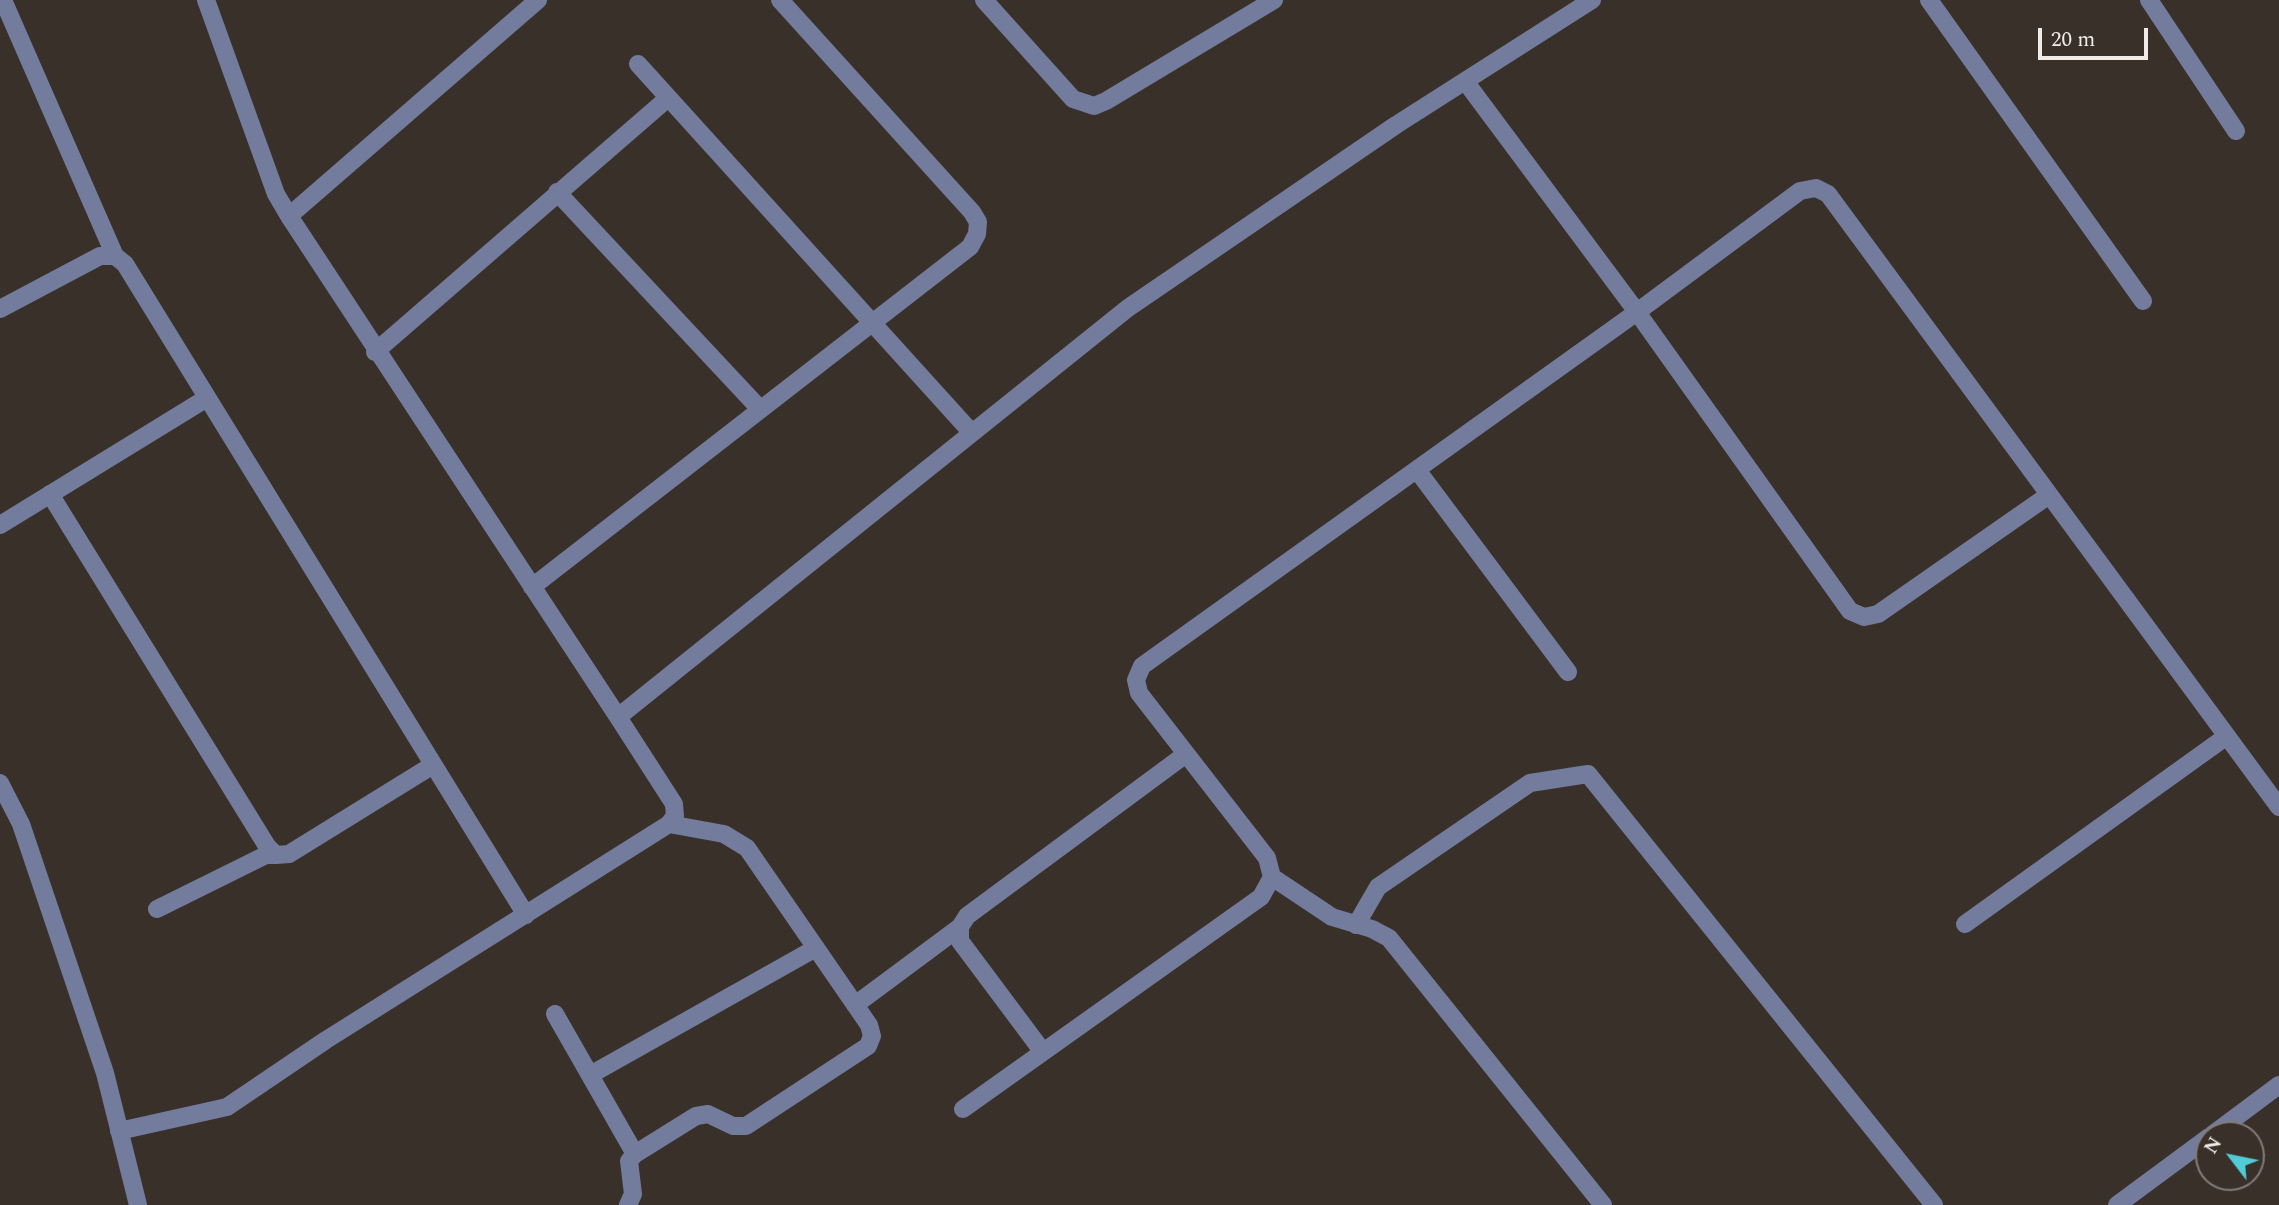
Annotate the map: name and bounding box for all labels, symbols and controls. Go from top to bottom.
scale bar [2041,14,2151,58]
text: 20 m [2051,24,2095,56]
north arrow [2195,1121,2265,1191]
text: N [2197,1131,2230,1160]

